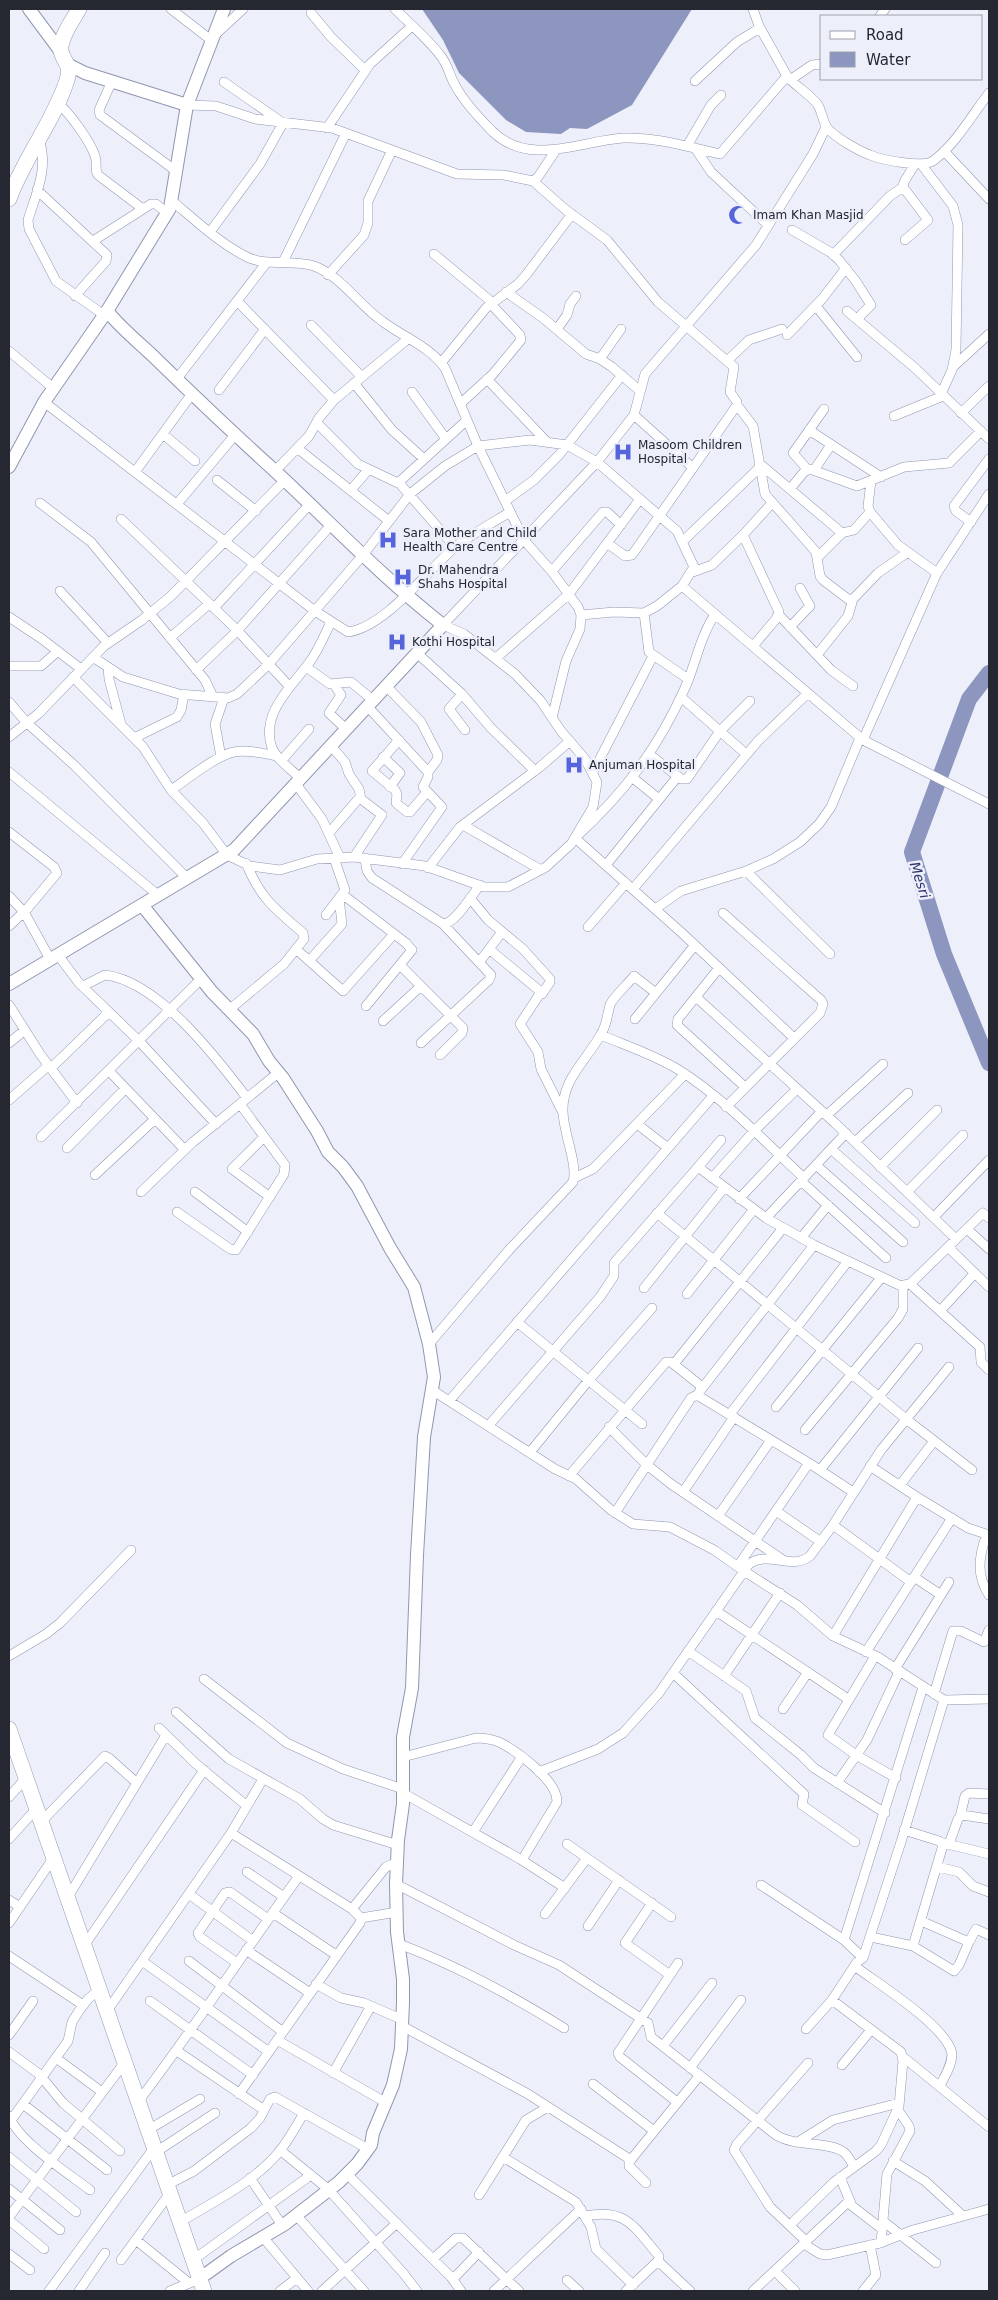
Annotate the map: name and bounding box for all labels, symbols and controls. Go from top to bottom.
legend [820,15,983,80]
text: Road [866,26,904,44]
text: Water [866,51,911,69]
mosque icon: Imam Khan Masjid [727,204,749,226]
place label: Imam Khan Masjid [753,208,864,222]
place label: Masoom Children Hospital [638,438,742,466]
hospital icon: Masoom Children Hospital [612,441,634,463]
place label: Sara Mother and Child Health Care Centre [403,526,537,554]
hospital icon: Sara Mother and Child Health Care Centre [377,529,399,551]
place label: Dr. Mahendra Shahs Hospital [418,563,507,591]
hospital icon: Dr. Mahendra Shahs Hospital [392,566,414,588]
hospital icon: Kothi Hospital [386,631,408,653]
place label: Kothi Hospital [412,635,495,649]
hospital icon: Anjuman Hospital [563,754,585,776]
place label: Anjuman Hospital [589,758,695,772]
water label: Mesri [907,860,933,900]

